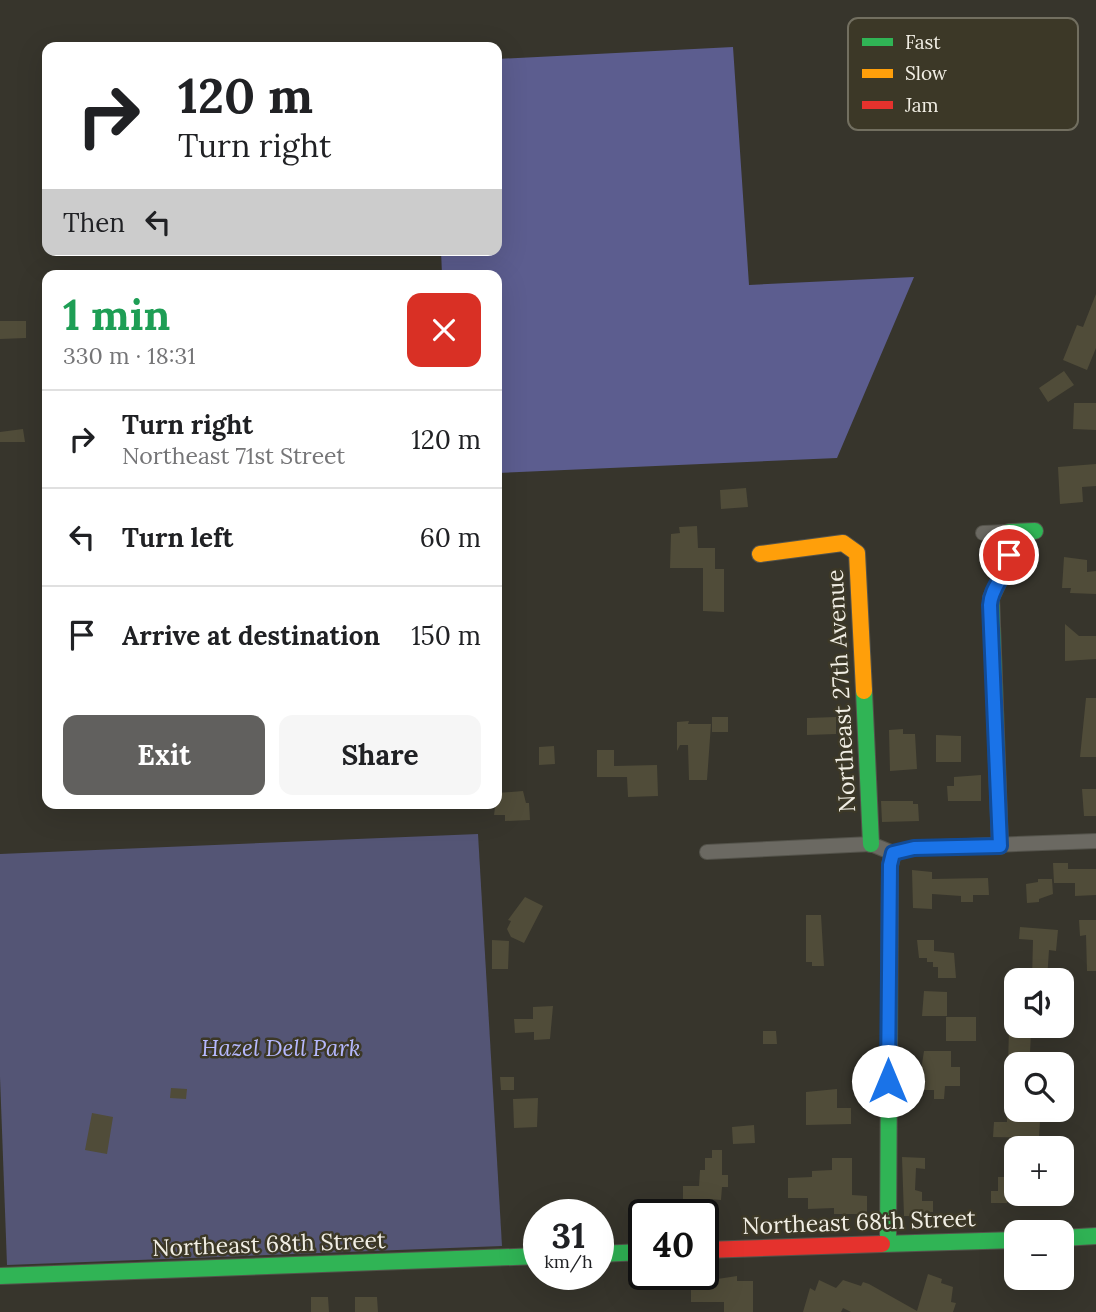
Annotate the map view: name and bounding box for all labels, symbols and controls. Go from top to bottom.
legend [848,18,1078,130]
text: Fast [905,30,941,54]
text: Slow [905,61,948,85]
text: 120 m [178,64,313,126]
icon: right [63,70,154,161]
text: Jam [904,93,939,117]
text: Turn right [178,125,331,166]
icon: left [139,203,177,241]
text: Then [63,206,125,239]
text: 1 min [63,288,170,342]
button: close [407,293,481,367]
text: 330 m · 18:31 [63,341,196,370]
text: Turn right [122,408,253,441]
icon: right [63,420,101,458]
text: 120 m [411,423,481,456]
text: Northeast 71st Street [122,441,345,470]
icon: left [63,518,101,556]
text: Turn left [122,521,233,554]
text: 60 m [420,521,481,554]
pin [979,525,1039,585]
icon: arrive [990,536,1028,574]
street label: Northeast 27th Avenue [820,569,861,813]
icon: arrive [63,616,101,654]
text: Arrive at destination [122,619,380,652]
text: 150 m [411,619,481,652]
button: Exit [63,715,265,795]
button: Share [279,715,481,795]
map controls [1004,968,1074,1290]
button: sound [1004,968,1074,1038]
park label: Hazel Dell Park [201,1033,361,1062]
position arrow [851,1044,925,1118]
button: search [1004,1052,1074,1122]
button: + [1004,1136,1074,1206]
speed limit sign: 40 [628,1199,719,1290]
street label: Northeast 68th Street [742,1203,976,1240]
text: 31 [552,1213,585,1258]
button: − [1004,1220,1074,1290]
street label: Northeast 68th Street [152,1225,386,1262]
text: km/h [544,1250,593,1273]

